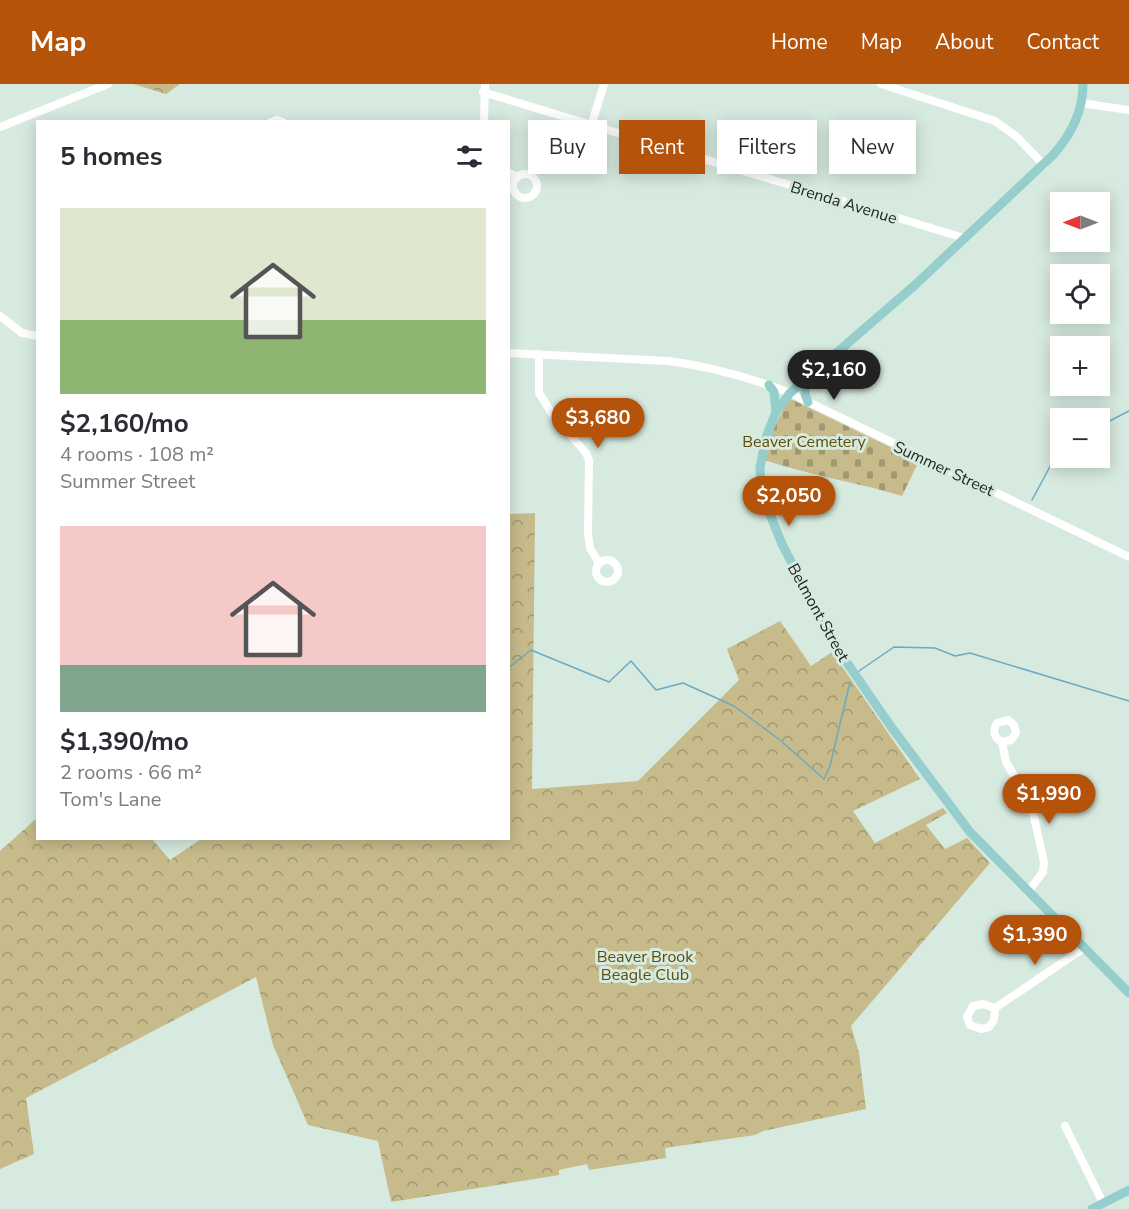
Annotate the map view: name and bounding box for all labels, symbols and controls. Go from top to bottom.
text: Map [30,23,86,61]
text: Home [771,28,828,56]
text: Map [861,28,902,56]
text: About [935,28,993,56]
text: Contact [1026,28,1099,56]
chip: Buy [528,120,607,174]
chip: Rent [619,120,705,174]
chip: Filters [717,120,817,174]
chip: New [829,120,916,174]
text: 5 homes [60,139,162,174]
icon: filters [453,140,486,173]
street label: Brenda Avenue [788,176,900,230]
north arrow [1050,192,1110,252]
map controls [1050,192,1110,468]
icon: home [219,247,327,355]
button: locate [1050,264,1110,324]
button: + [1050,336,1110,396]
pin: $2,160 [785,350,883,401]
text: $2,160 [802,356,866,383]
pin: $3,680 [549,398,647,449]
text: $3,680 [566,404,630,431]
text: $2,160/mo [60,406,189,441]
button: − [1050,408,1110,468]
park label: Beaver Cemetery [742,431,867,453]
street label: Summer Street [890,436,998,502]
text: 4 rooms · 108 m² [60,441,214,468]
text: Summer Street [60,468,195,495]
pin: $2,050 [740,476,838,527]
text: $2,050 [757,482,821,509]
street label: Belmont Street [782,559,854,666]
icon: home [219,565,327,673]
text: $1,390/mo [60,724,189,759]
text: 2 rooms · 66 m² [60,759,202,786]
pin: $1,990 [1000,774,1098,825]
text: $1,990 [1017,780,1081,807]
text: Tom's Lane [60,786,161,813]
pin: $1,390 [986,915,1084,966]
text: $1,390 [1003,921,1067,948]
park label: Beaver Brook Beagle Club [597,946,694,986]

